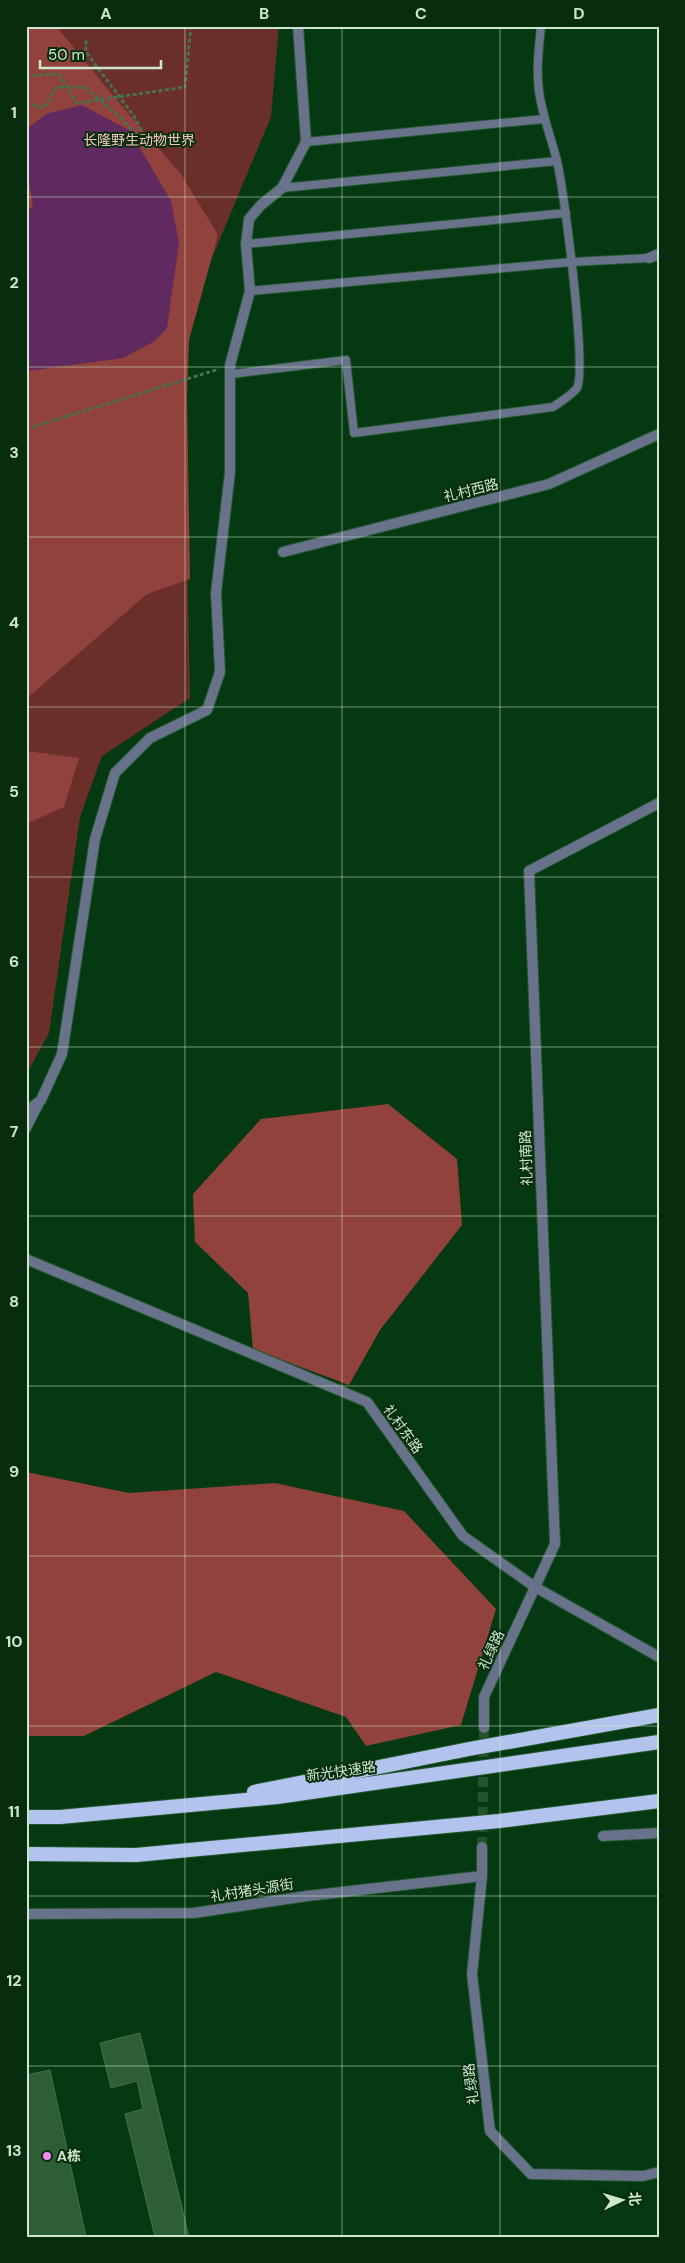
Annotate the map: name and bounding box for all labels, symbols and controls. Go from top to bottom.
text: A [100,3,112,24]
text: B [259,3,269,24]
text: C [415,3,427,24]
text: D [573,3,585,24]
scale bar [40,38,161,70]
text: 50 m [48,45,85,65]
text: 1 [11,102,17,123]
park label: 长隆野生动物世界 [83,131,195,149]
text: 2 [9,272,19,293]
text: 3 [9,442,19,463]
street label: 礼村西路 [442,474,500,506]
text: 4 [9,612,19,633]
text: 5 [9,781,19,802]
text: 6 [9,951,19,972]
text: 7 [10,1121,19,1142]
street label: 礼村南路 [516,1130,536,1186]
text: 8 [9,1291,19,1312]
street label: 礼村东路 [379,1401,427,1457]
text: 9 [9,1461,19,1482]
street label: 礼绿路 [474,1627,508,1673]
text: 10 [5,1631,23,1652]
street label: 新光快速路 [305,1757,377,1785]
text: 11 [8,1801,20,1822]
street label: 礼村猪头源街 [209,1875,295,1905]
text: 12 [6,1970,22,1991]
street label: 礼绿路 [460,2062,482,2106]
text: 13 [6,2140,22,2161]
place label: A栋 [57,2147,81,2165]
marker: A栋 [41,2150,53,2162]
north arrow [598,2176,648,2226]
text: 北 [625,2191,645,2207]

